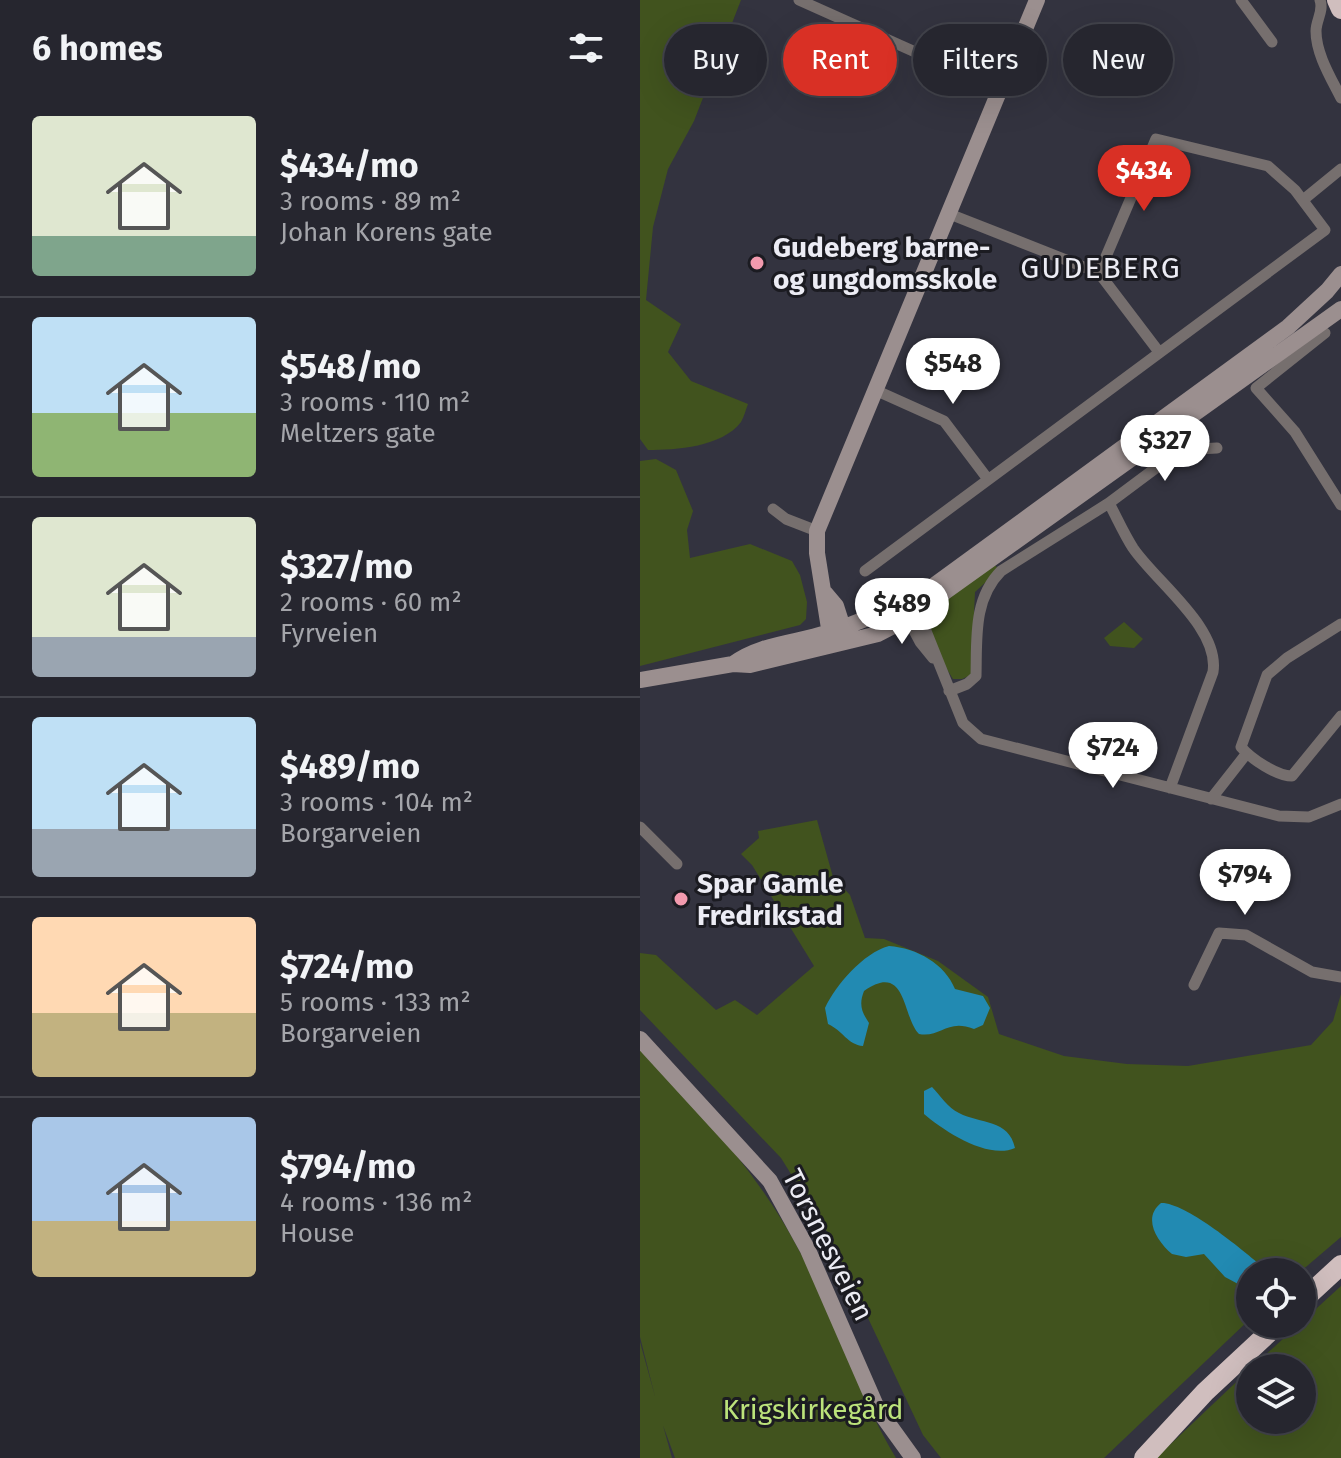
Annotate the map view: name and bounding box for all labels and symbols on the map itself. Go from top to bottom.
pin: $434 [1097,145,1191,213]
place label: Gudeberg barne- og ungdomsskole [773,231,997,296]
district label: GUDEBERG [1020,250,1182,286]
marker: Gudeberg barne- og ungdomsskole [748,254,766,272]
pin: $548 [906,338,1000,406]
pin: $327 [1118,415,1212,483]
pin: $489 [855,578,949,646]
pin: $724 [1066,722,1160,790]
pin: $794 [1198,849,1292,917]
place label: Spar Gamle Fredrikstad [697,867,843,932]
marker: Spar Gamle Fredrikstad [672,890,690,908]
street label: Torsnesveien [776,1164,880,1326]
park label: Krigskirkegård [723,1393,904,1426]

